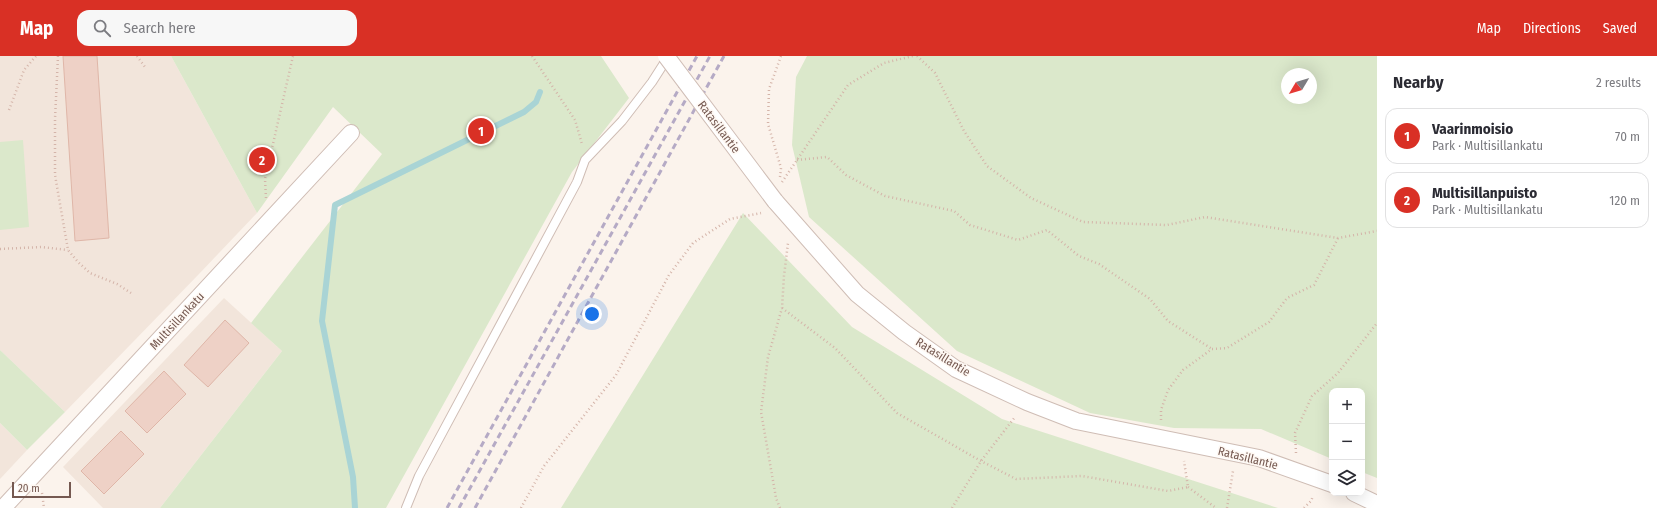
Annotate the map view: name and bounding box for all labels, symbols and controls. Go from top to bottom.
search box [77,10,357,46]
text: Map [20,17,53,40]
icon: search [91,17,113,39]
text: Search here [123,19,196,37]
text: Map [1477,20,1501,37]
text: Directions [1523,20,1581,37]
text: Saved [1603,20,1637,37]
north arrow [1281,68,1317,104]
text: Nearby [1393,72,1444,93]
text: 2 results [1596,75,1641,90]
street label: Ratasillantie [695,98,743,156]
pin: 1 [468,116,494,146]
text: Vaarinmoisio [1432,120,1513,138]
text: 1 [1404,129,1410,144]
text: 70 m [1615,129,1640,144]
text: Park · Multisillankatu [1432,138,1543,153]
pin: 2 [249,145,275,175]
text: Multisillanpuisto [1432,184,1537,202]
text: 2 [1404,193,1410,208]
text: 120 m [1609,193,1640,208]
text: Park · Multisillankatu [1432,202,1543,217]
street label: Multisillankatu [147,290,207,352]
your location [582,304,602,324]
street label: Ratasillantie [913,335,973,379]
map controls [1329,388,1365,496]
button: + [1329,388,1365,424]
button: − [1329,424,1365,460]
street label: Ratasillantie [1216,444,1280,472]
button: layers [1329,460,1365,496]
scale bar [12,480,71,499]
text: 20 m [18,482,40,495]

